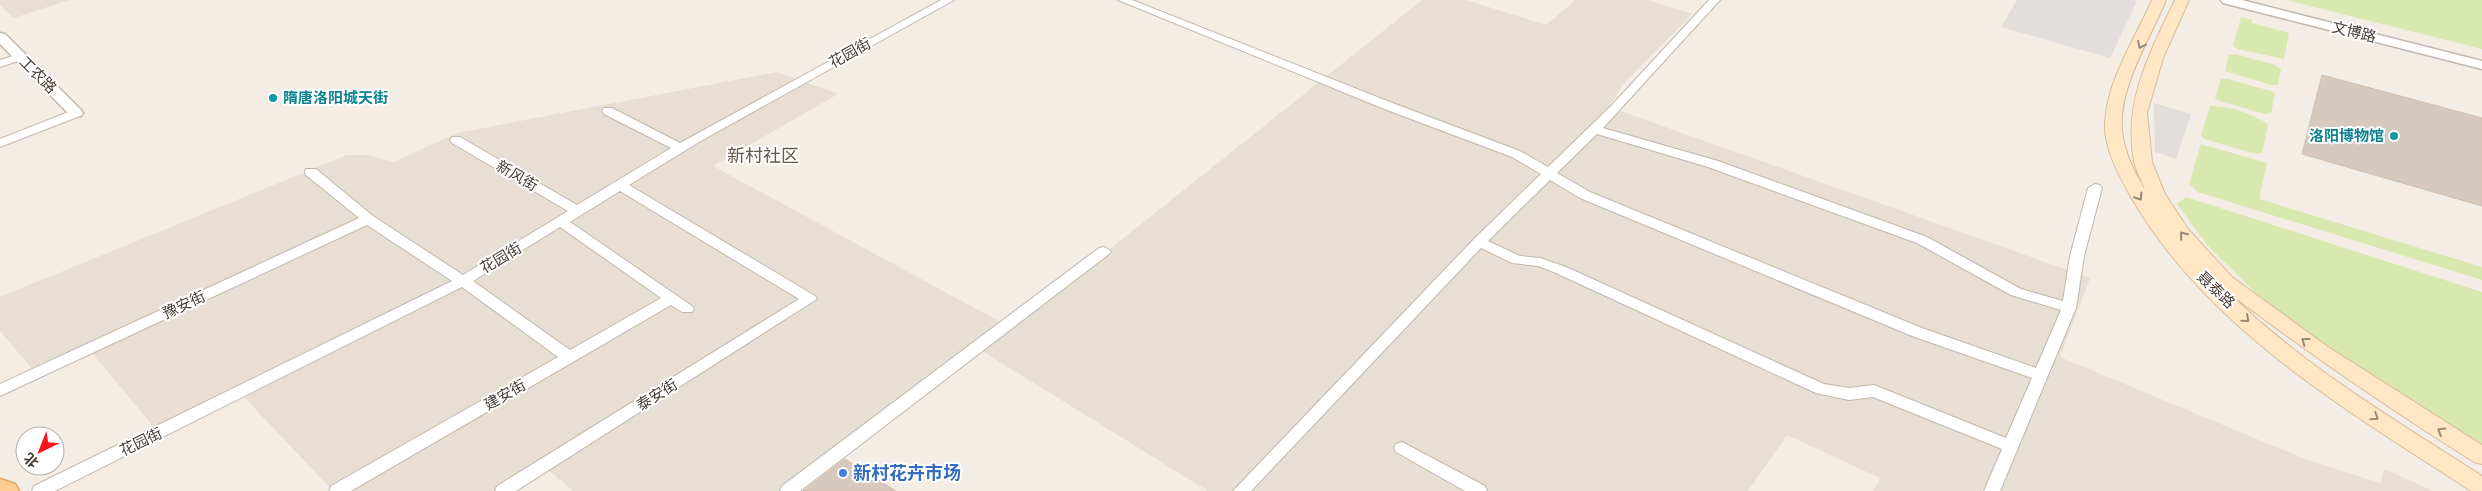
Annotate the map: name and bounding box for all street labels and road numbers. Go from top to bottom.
street label: 文博路 [2329,16,2379,48]
street label: 花园街 [825,32,875,74]
street label: 工农路 [14,51,62,99]
street label: 新风街 [492,155,542,197]
street label: 花园街 [476,237,526,279]
street label: 聂泰路 [2192,266,2240,314]
street label: 豫安街 [159,286,209,324]
street label: 建安街 [480,374,530,416]
street label: 泰安街 [632,374,682,416]
street label: 花园街 [116,422,166,462]

